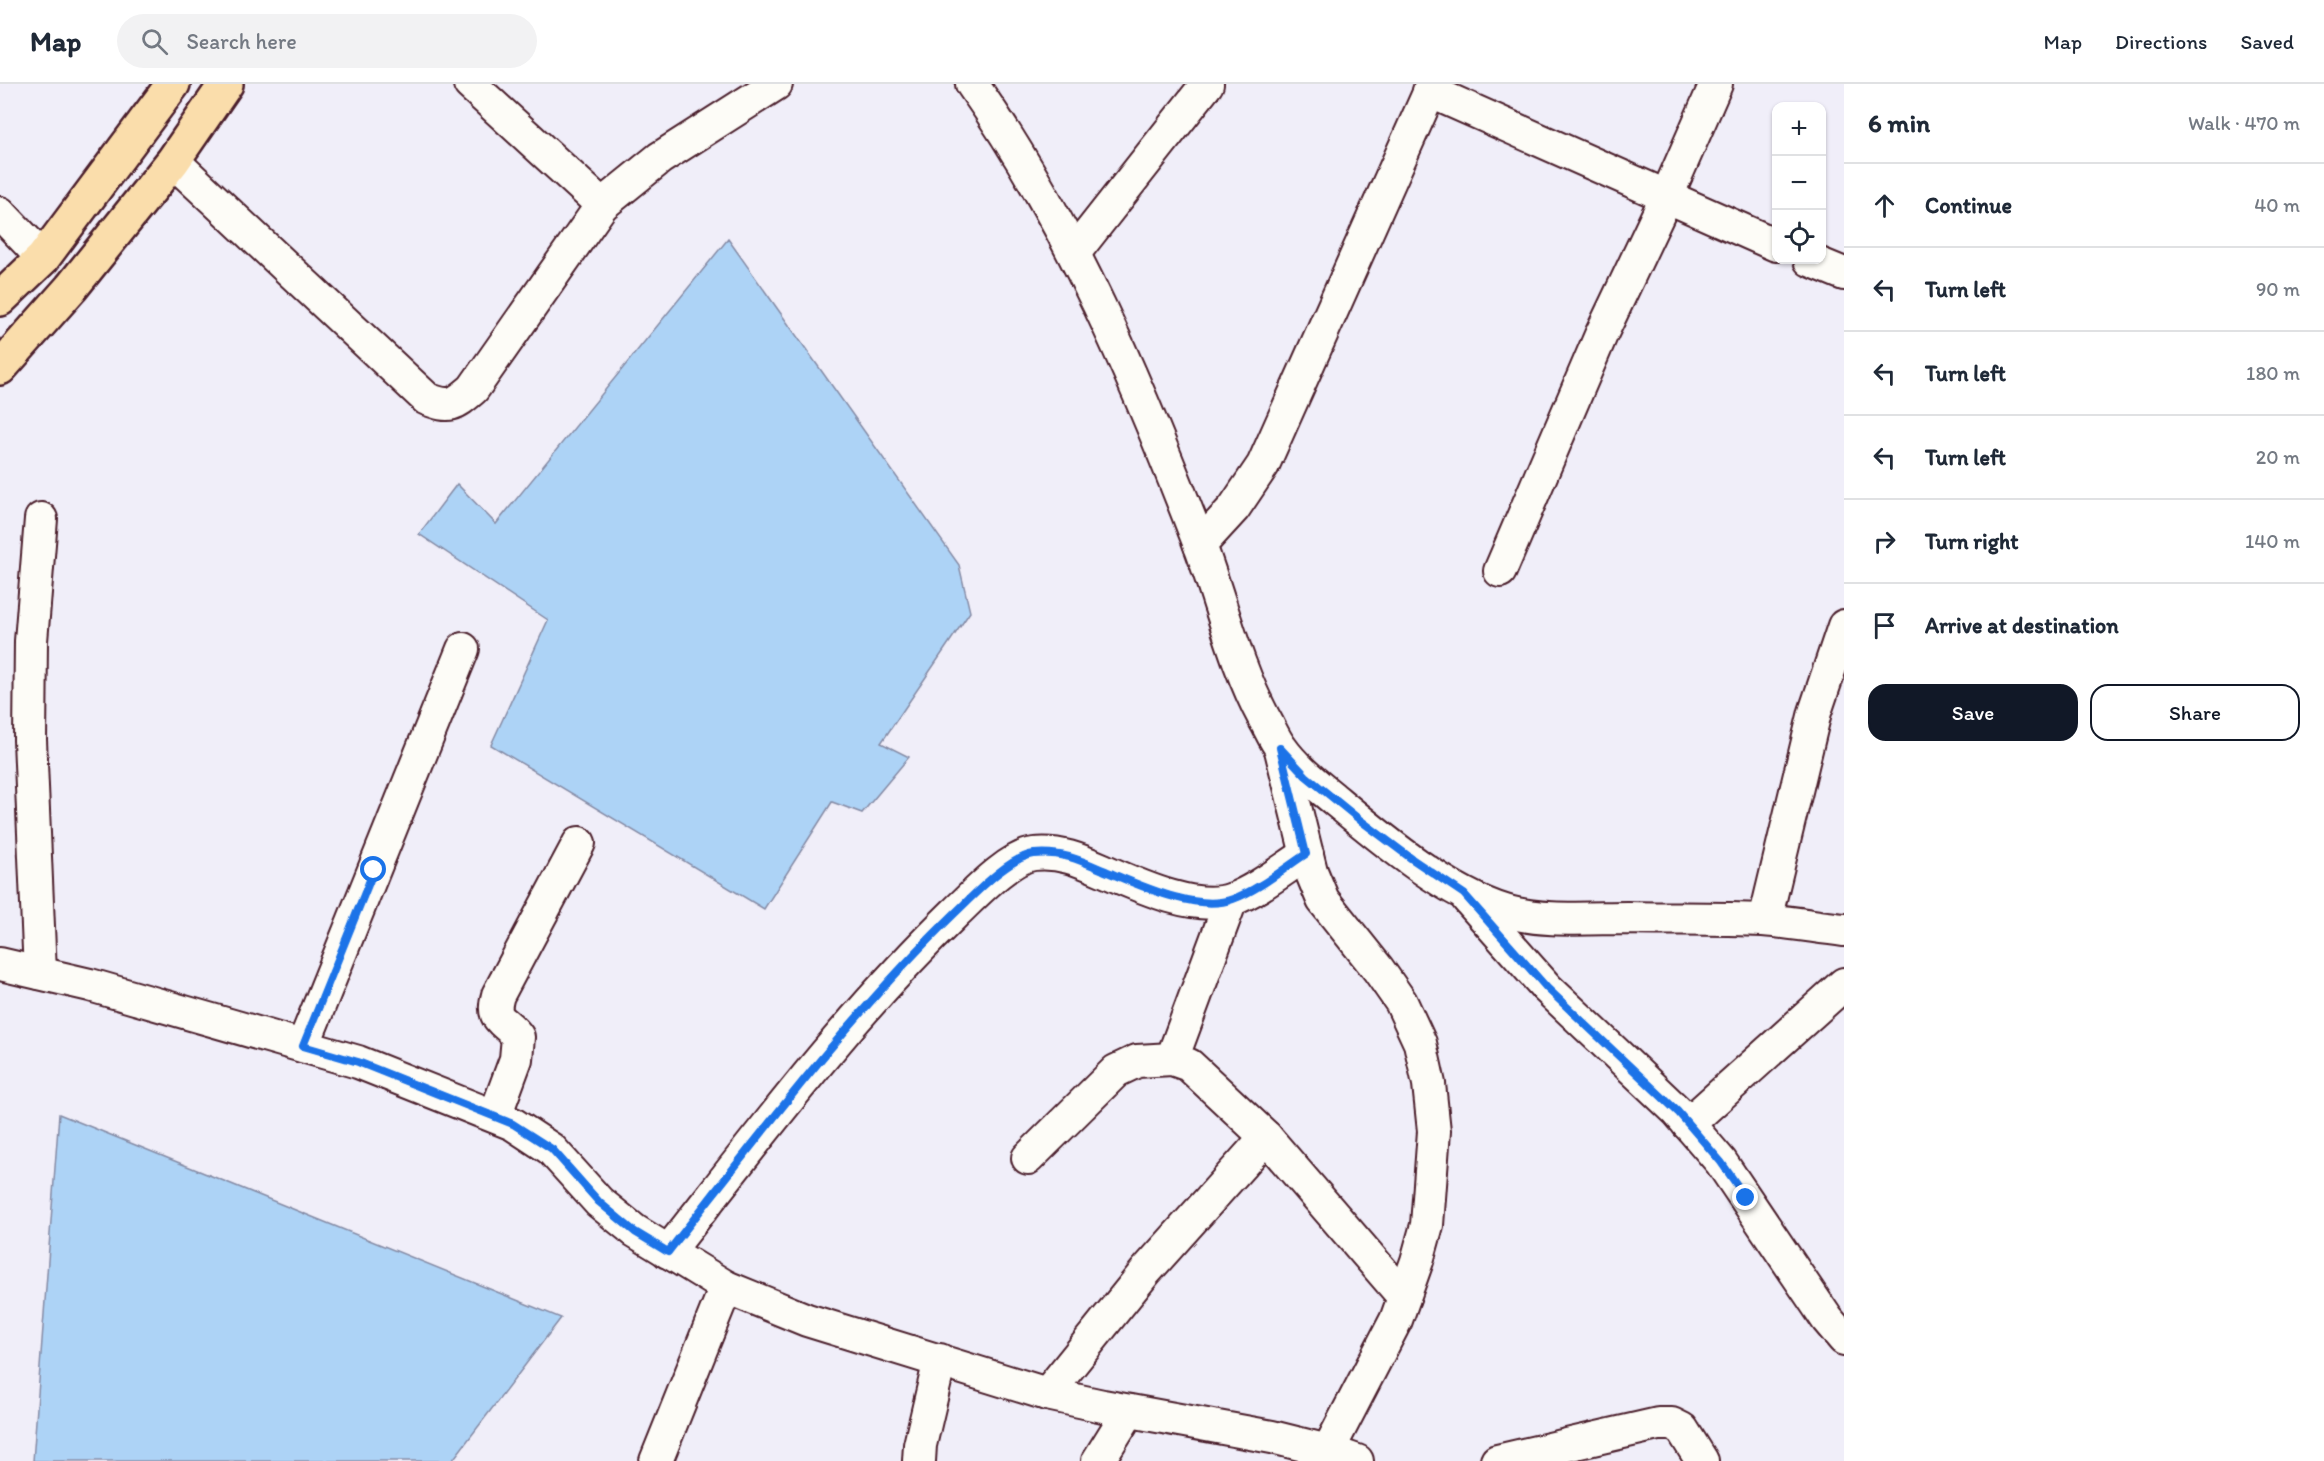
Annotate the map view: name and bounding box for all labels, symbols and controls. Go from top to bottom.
search box [117,14,537,68]
text: Map [30,24,81,58]
icon: search [138,25,171,58]
text: Search here [186,28,297,55]
text: Map [2044,29,2082,54]
text: Directions [2115,29,2207,54]
text: Saved [2240,29,2294,54]
map controls [1772,102,1826,264]
button: + [1772,102,1826,156]
text: 6 min [1868,107,1930,139]
text: Walk · 470 m [2188,111,2300,135]
button: − [1772,156,1826,210]
icon: ahead [1868,189,1901,222]
text: Continue [1925,192,2012,219]
text: 40 m [2254,193,2300,217]
button: locate [1772,210,1826,264]
icon: left [1868,273,1901,306]
text: Turn left [1925,276,2006,303]
text: 90 m [2256,277,2300,301]
icon: left [1868,357,1901,390]
text: Turn left [1925,360,2006,387]
text: 180 m [2246,361,2300,385]
icon: left [1868,441,1901,474]
text: Turn left [1925,444,2006,471]
text: 20 m [2256,445,2300,469]
icon: right [1868,525,1901,558]
text: Turn right [1925,528,2019,555]
text: 140 m [2245,529,2300,553]
icon: arrive [1868,609,1901,642]
text: Arrive at destination [1925,612,2119,639]
button: Save [1868,684,2078,741]
button: Share [2090,684,2300,741]
route start [360,856,386,882]
route end [1732,1184,1758,1210]

